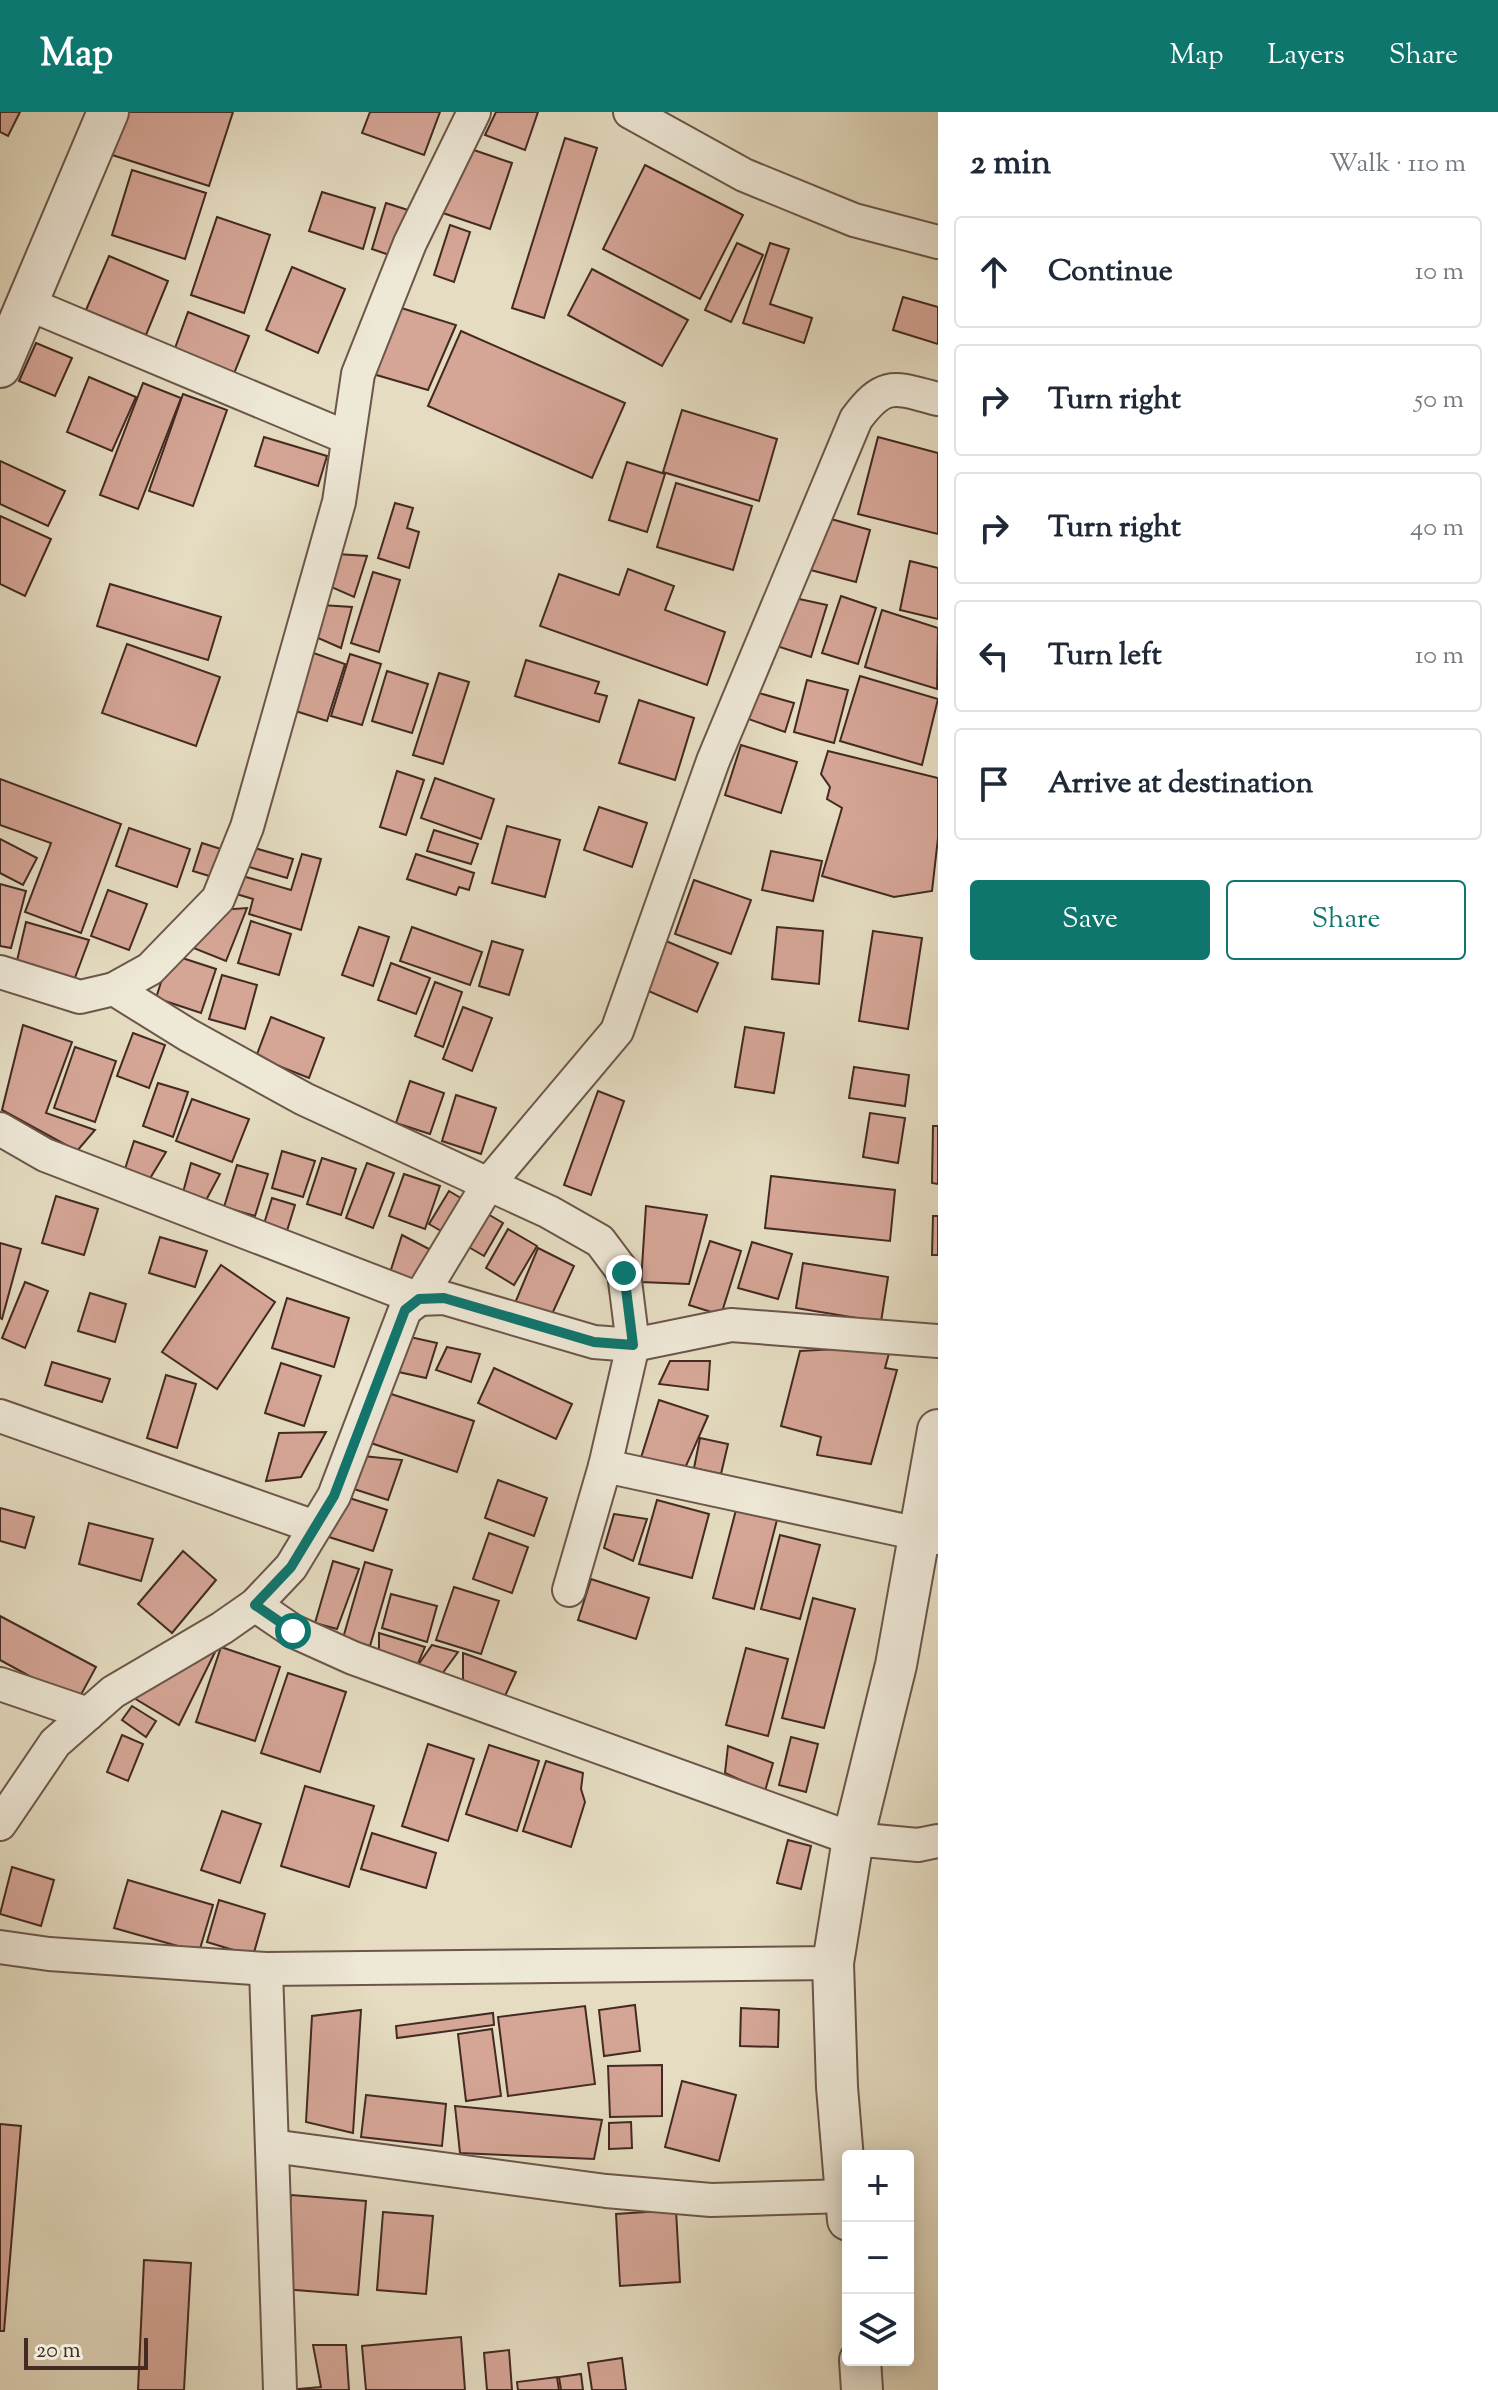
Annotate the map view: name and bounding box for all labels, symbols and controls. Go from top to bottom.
text: Map [40,29,113,83]
text: Map [1170,36,1223,76]
text: Layers [1267,36,1345,76]
text: Share [1389,36,1458,76]
text: 2 min [970,140,1051,189]
text: Walk · 110 m [1329,146,1466,183]
icon: ahead [972,250,1016,294]
text: Continue [1048,251,1173,294]
text: 10 m [1415,254,1464,291]
icon: right [972,378,1016,422]
text: Turn right [1048,379,1181,422]
text: 50 m [1414,382,1464,419]
icon: right [972,506,1016,550]
text: Turn right [1048,507,1181,550]
text: 40 m [1410,510,1464,547]
icon: left [972,634,1016,678]
text: Turn left [1048,635,1162,678]
text: 10 m [1415,638,1464,675]
icon: arrive [972,762,1016,806]
text: Arrive at destination [1048,763,1313,806]
button: Save [970,880,1210,960]
button: Share [1226,880,1466,960]
route end [606,1255,642,1291]
route start [275,1613,311,1649]
map controls [842,2150,914,2366]
button: + [842,2150,914,2222]
button: − [842,2222,914,2294]
button: layers [842,2294,914,2366]
scale bar [24,2334,148,2370]
text: 20 m [36,2336,81,2368]

